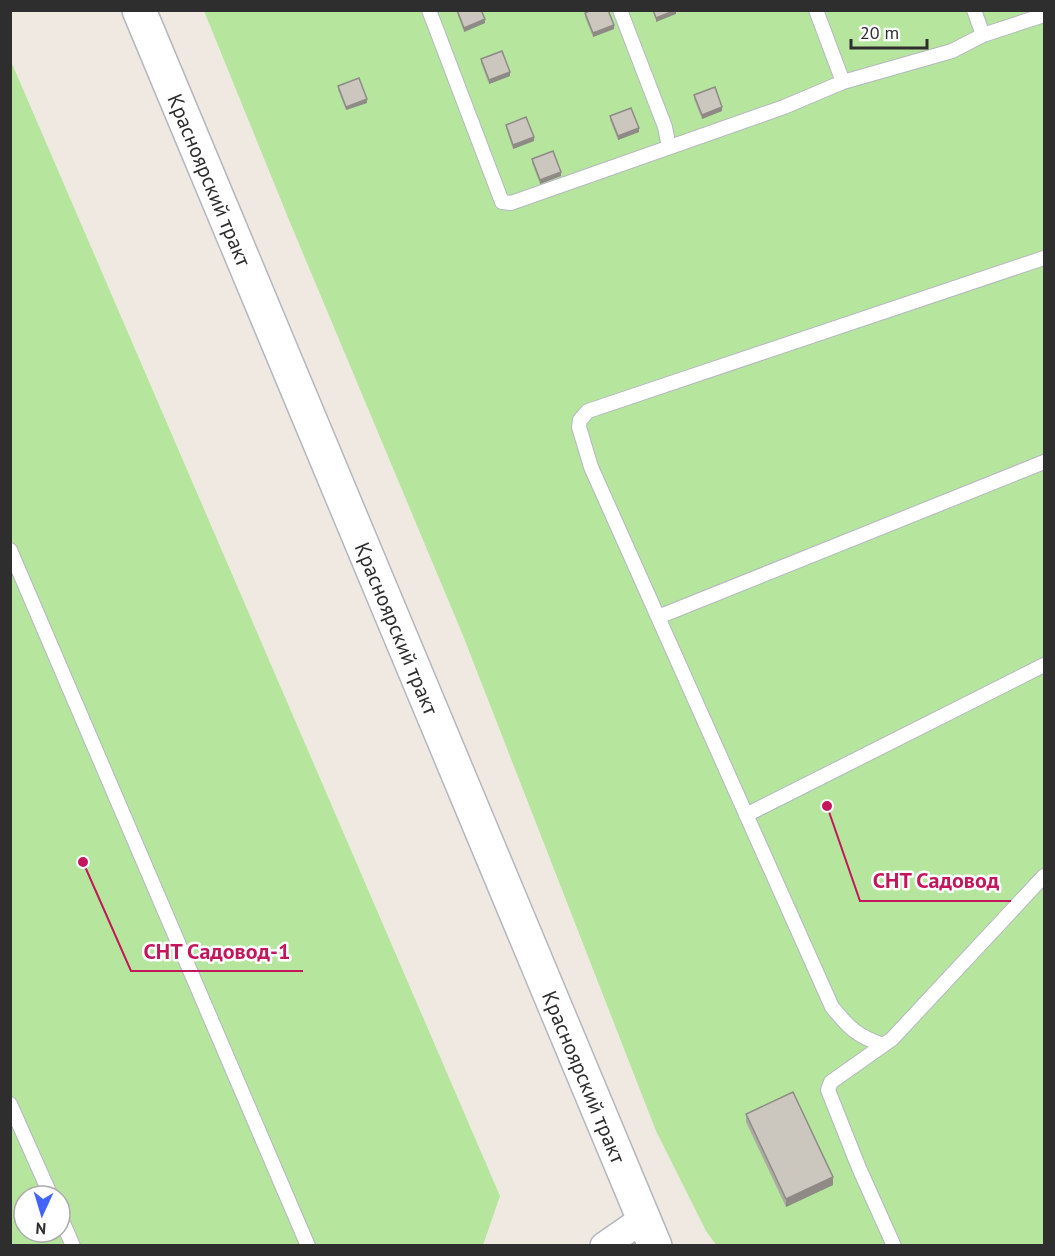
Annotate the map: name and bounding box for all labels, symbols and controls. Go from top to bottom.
scale bar [851,12,928,50]
text: 20 m [860,21,899,44]
street label: Красноярский тракт [162,90,258,271]
street label: Красноярский тракт [349,538,445,719]
callout: СНТ Садовод [860,861,1011,901]
text: СНТ Садовод [873,866,1000,894]
callout: СНТ Садовод-1 [131,931,303,971]
text: СНТ Садовод-1 [144,937,290,965]
street label: Красноярский тракт [536,987,633,1168]
north arrow [12,1184,72,1244]
text: N [35,1219,47,1239]

